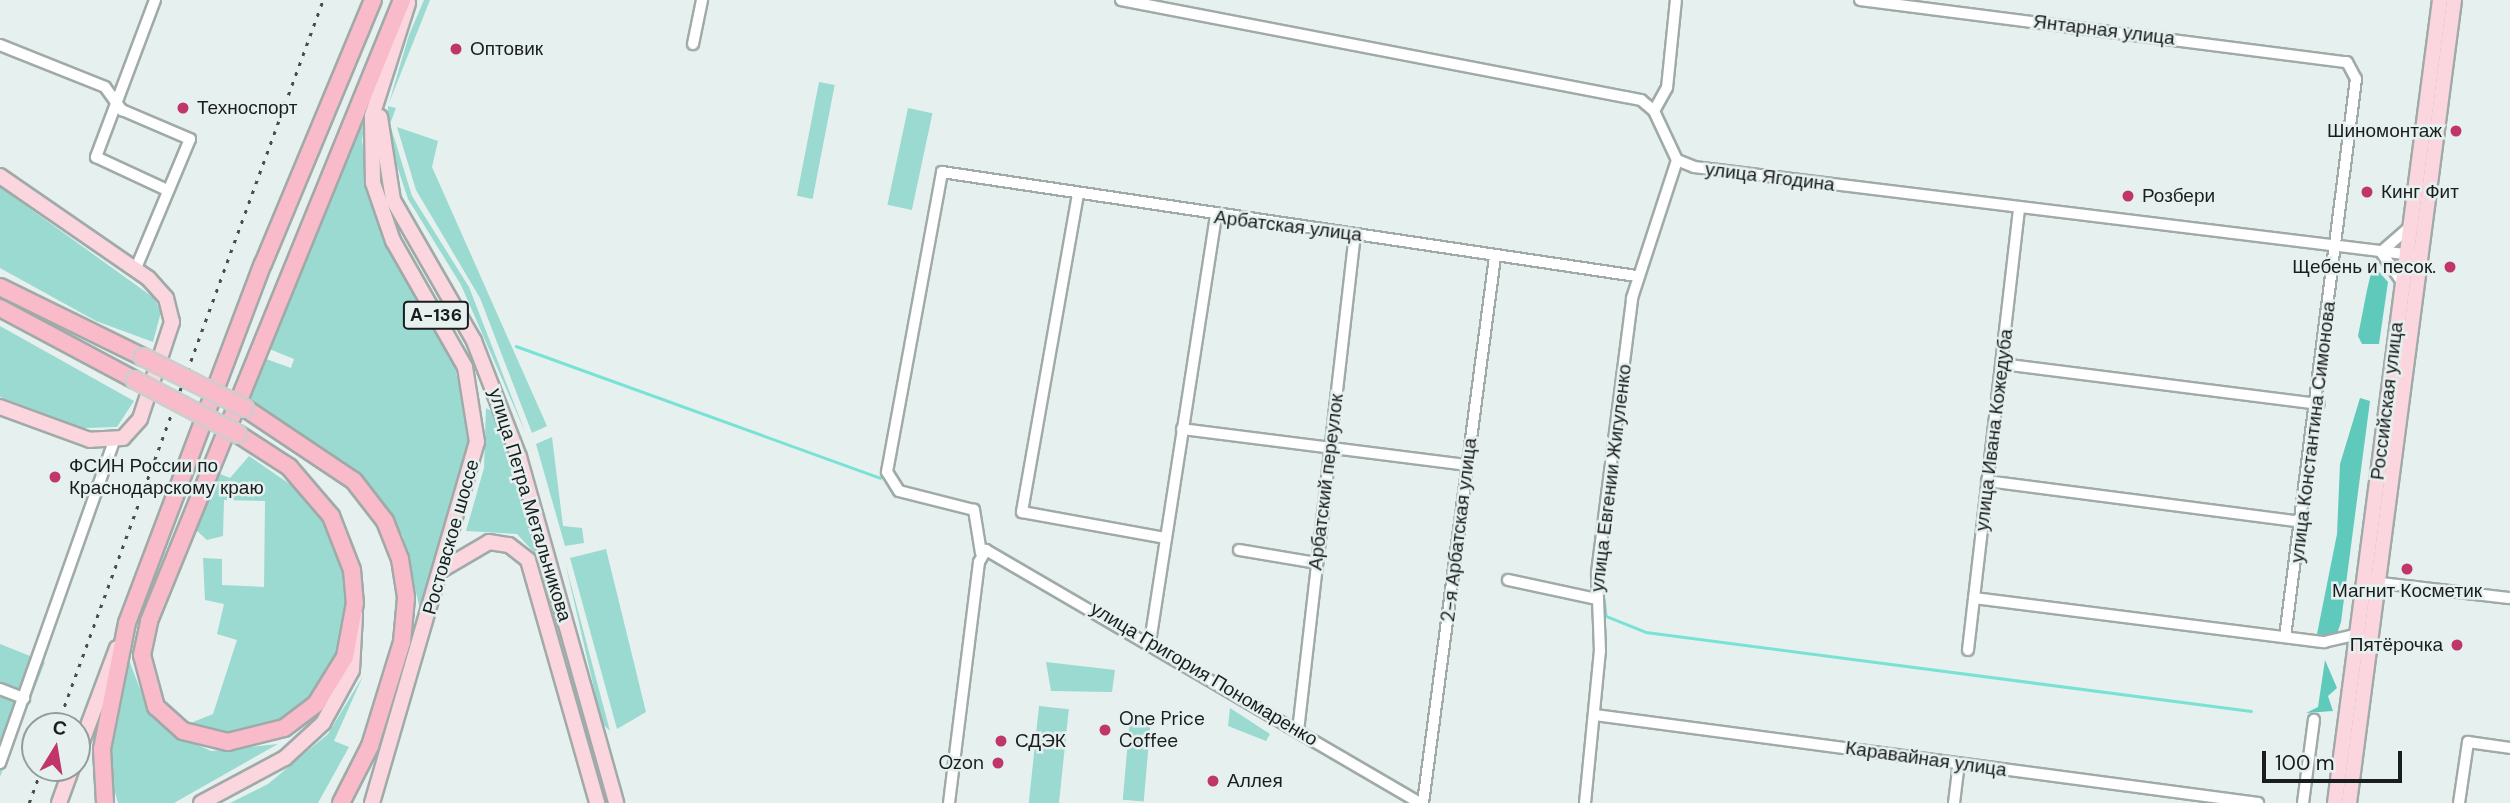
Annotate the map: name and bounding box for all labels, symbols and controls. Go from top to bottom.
street label: Янтарная улица [2032,10,2176,50]
place label: Оптовик [470,38,543,60]
marker: Оптовик [448,41,464,57]
place label: Техноспорт [197,97,297,119]
marker: Техноспорт [175,100,191,116]
place label: Шиномонтаж [2327,120,2442,142]
marker: Шиномонтаж [2448,123,2464,139]
street label: улица Ягодина [1704,158,1836,196]
place label: Кинг Фит [2381,181,2459,203]
marker: Кинг Фит [2359,184,2375,200]
place label: Розбери [2142,185,2215,207]
marker: Розбери [2120,188,2136,204]
street label: Арбатская улица [1213,206,1363,246]
place label: Щебень и песок. [2292,256,2436,278]
marker: Щебень и песок. [2442,259,2458,275]
road number: А-136 [403,300,469,330]
street label: улица Константина Симонова [2286,300,2340,564]
street label: Российская улица [2366,321,2408,481]
street label: улица Ивана Кожедуба [1970,328,2018,532]
street label: улица Евгении Жигуленко [1586,363,1636,593]
street label: улица Петра Метальникова [484,386,576,624]
street label: Арбатский переулок [1304,393,1348,571]
street label: 2-я Арбатская улица [1436,437,1482,623]
place label: ФСИН России по Краснодарскому краю [69,455,264,499]
street label: Ростовское шоссе [418,457,484,617]
marker: ФСИН России по Краснодарскому краю [47,469,63,485]
marker: Магнит Косметик [2399,561,2415,577]
place label: Магнит Косметик [2332,580,2482,602]
street label: улица Григория Пономаренко [1086,597,1322,751]
place label: Пятёрочка [2350,634,2443,656]
marker: Пятёрочка [2449,637,2465,653]
place label: One Price Coffee [1119,708,1205,752]
north arrow [21,712,91,782]
text: С [51,714,69,741]
marker: One Price Coffee [1097,722,1113,738]
place label: СДЭК [1015,730,1066,752]
marker: СДЭК [993,733,1009,749]
street label: Каравайная улица [1844,736,2008,782]
scale bar [2265,736,2405,780]
text: 100 m [2275,749,2335,777]
place label: Ozon [938,752,984,774]
marker: Ozon [990,755,1006,771]
place label: Аллея [1227,770,1283,792]
marker: Аллея [1205,773,1221,789]

